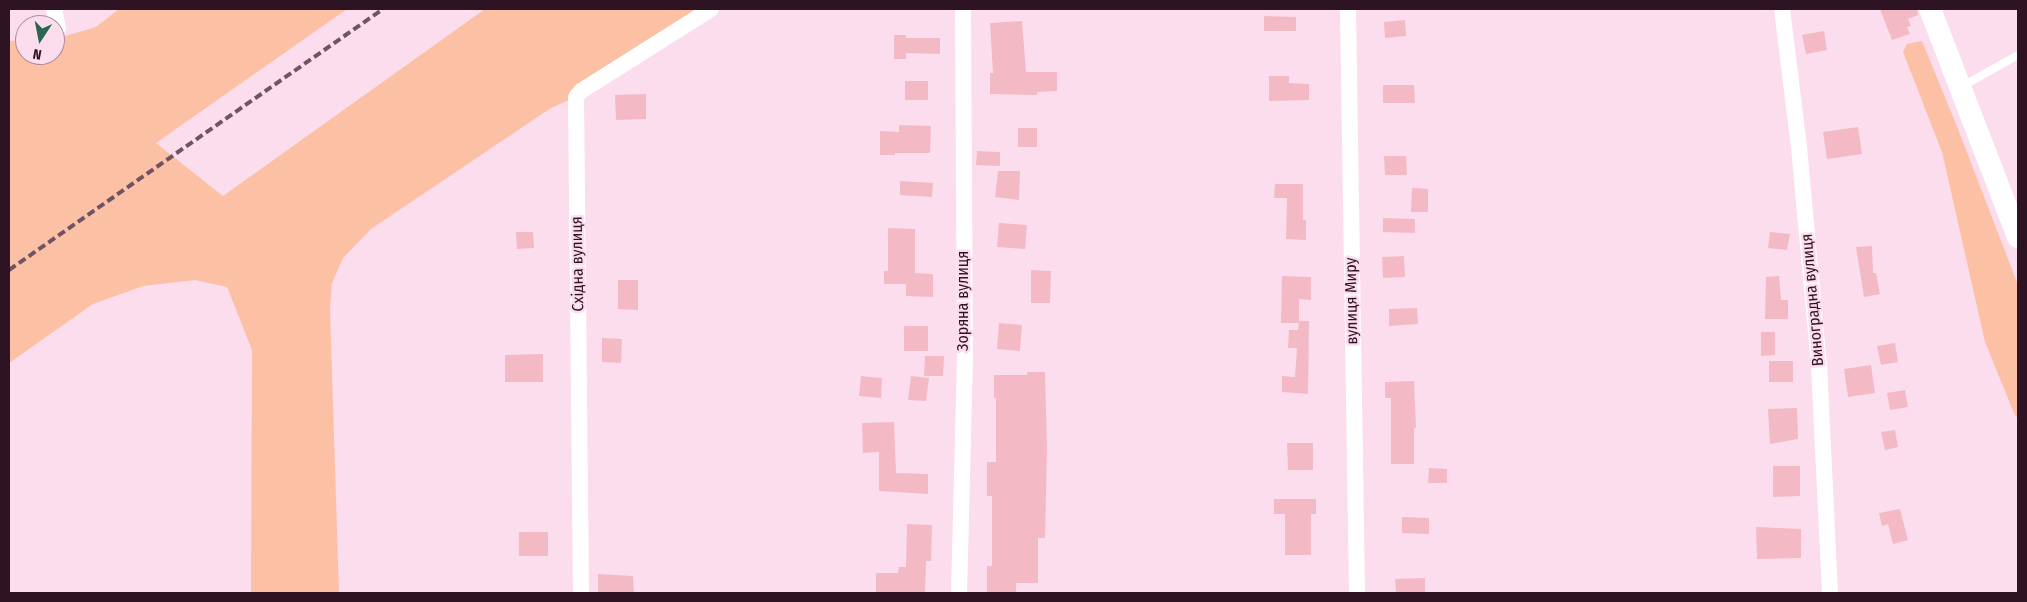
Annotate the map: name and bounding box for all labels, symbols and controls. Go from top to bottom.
north arrow [15,15,65,65]
text: N [32,45,43,63]
street label: Східна вулиця [568,216,588,312]
street label: Виноградна вулиця [1798,233,1828,367]
street label: Зоряна вулиця [954,251,974,351]
street label: вулиця Миру [1342,257,1362,345]

